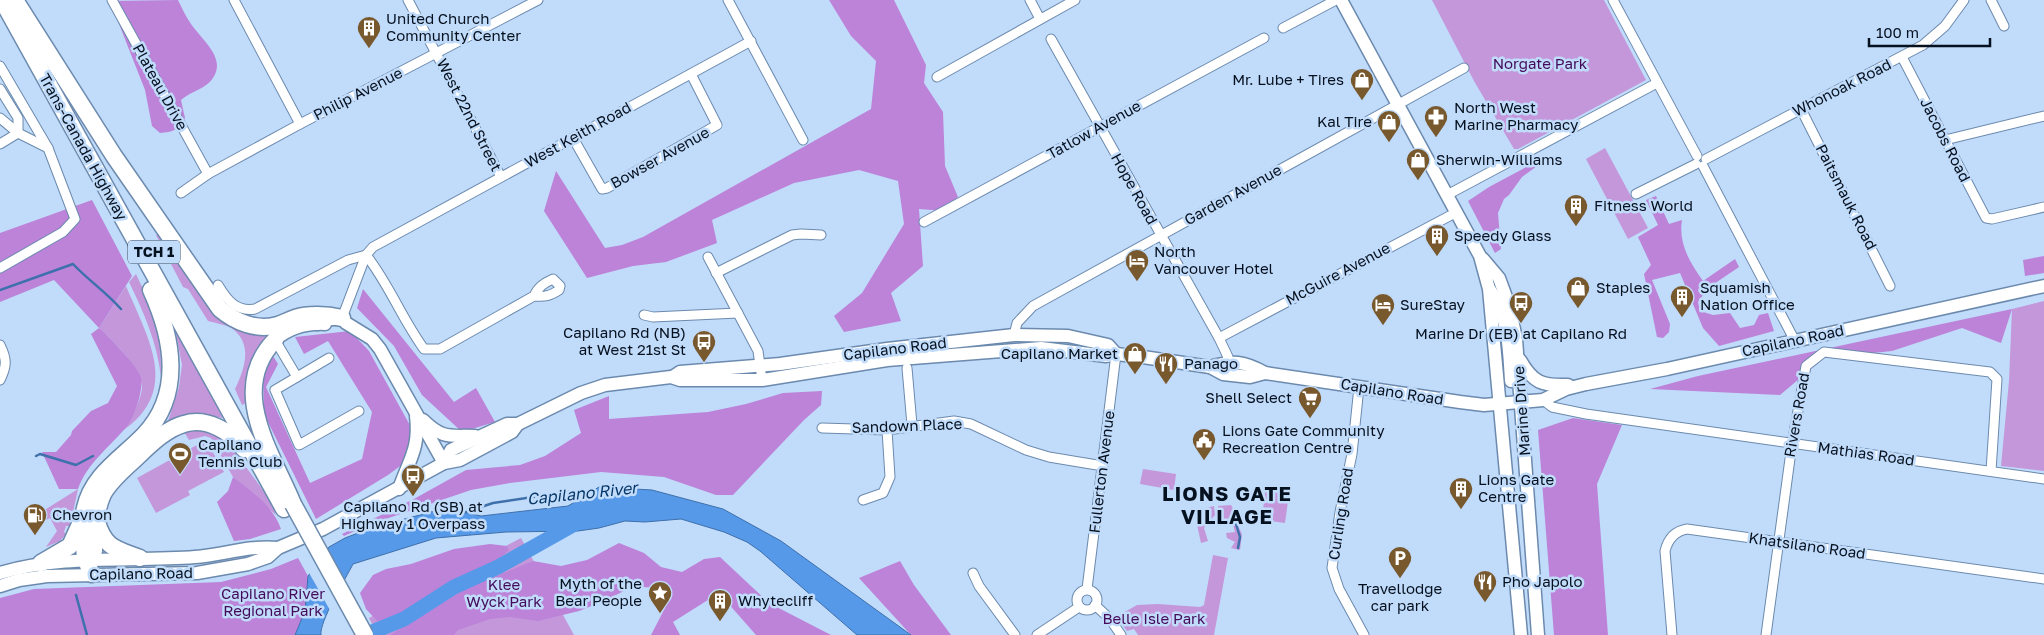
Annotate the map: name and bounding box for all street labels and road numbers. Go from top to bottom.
street label: Plateau Drive [130,40,192,133]
street label: West 22nd Street [434,55,506,174]
street label: Whonoak Road [1789,55,1894,120]
street label: Philip Avenue [310,63,405,123]
street label: Trans-Canada Highway [36,70,132,224]
street label: Jacobs Road [1917,95,1975,184]
street label: Tatlow Avenue [1043,96,1144,162]
street label: West Keith Road [521,97,634,171]
street label: Bowser Avenue [607,122,712,192]
street label: Paitsmauk Road [1813,141,1881,252]
street label: Hope Road [1108,150,1162,227]
street label: Garden Avenue [1181,160,1285,228]
street label: McGuire Avenue [1282,238,1393,308]
road number: TCH 1 [128,240,180,264]
street label: Capilano Road [1740,320,1845,360]
street label: Capilano Road [842,333,948,363]
street label: Marine Drive [1509,365,1533,457]
street label: Rivers Road [1780,371,1812,458]
street label: Capilano Road [1339,374,1445,408]
street label: Fullerton Avenue [1085,409,1117,534]
street label: Sandown Place [851,414,963,436]
street label: Mathias Road [1817,437,1916,469]
street label: Curling Road [1324,467,1356,561]
street label: Khatsilano Road [1748,528,1867,562]
street label: Capilano Road [89,563,193,583]

